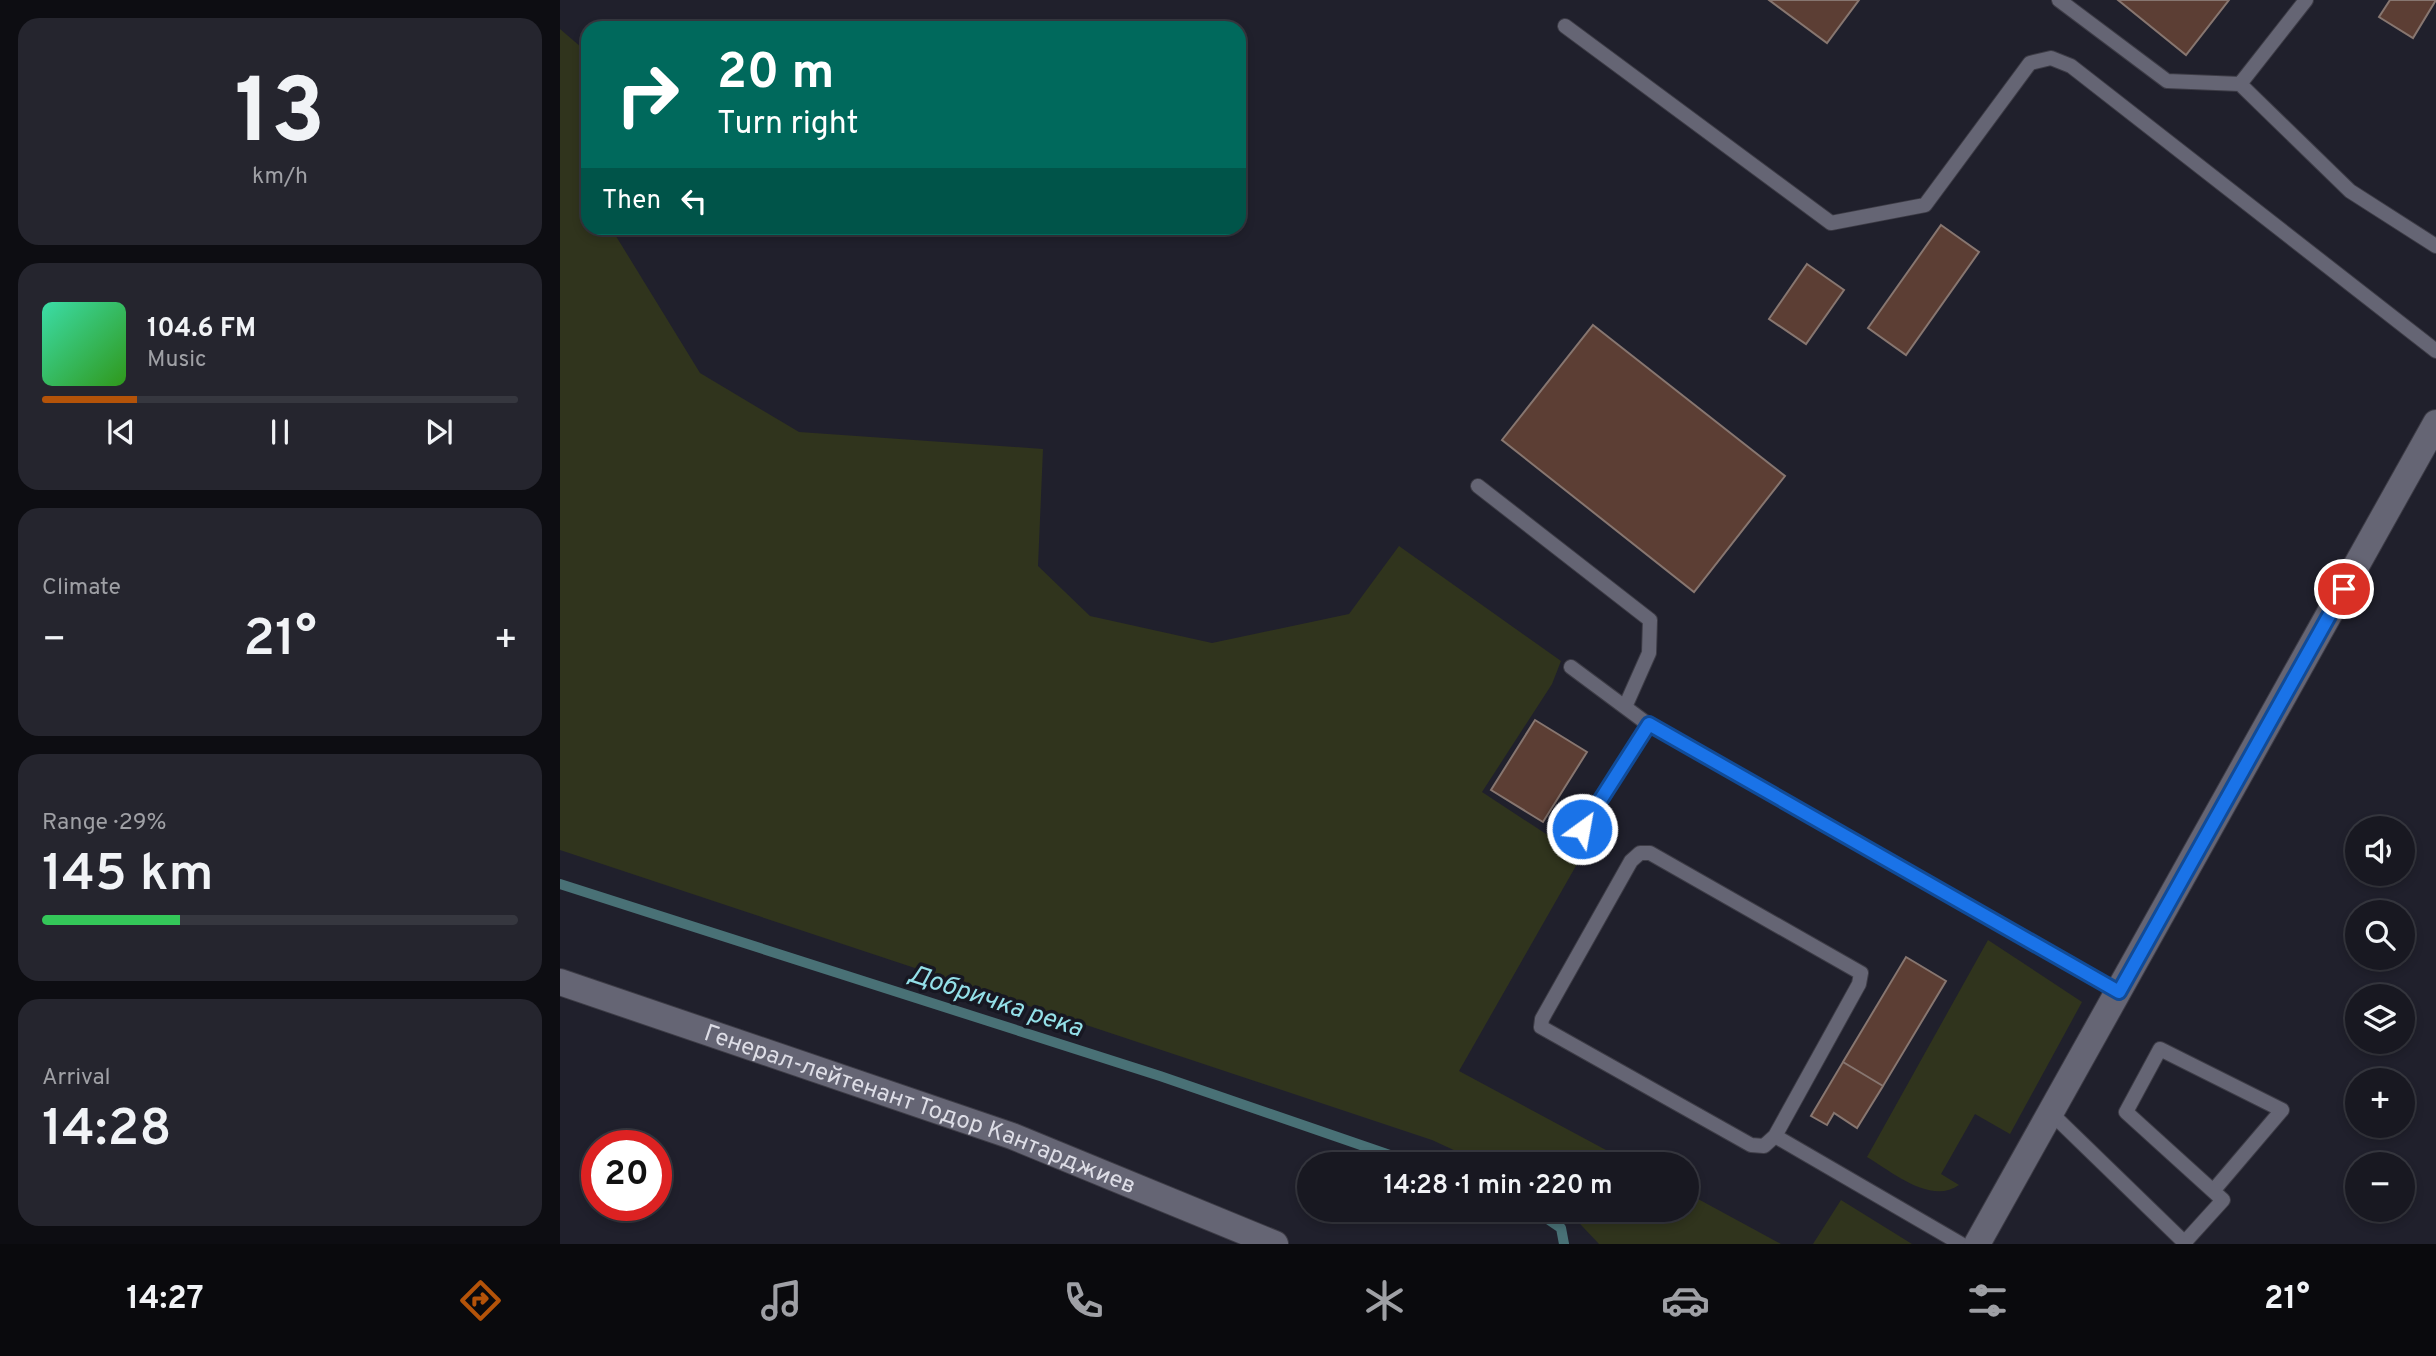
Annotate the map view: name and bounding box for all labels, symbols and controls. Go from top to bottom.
text: 20 m [717,44,834,106]
icon: right [602,49,693,140]
text: 13 [235,60,325,175]
text: Turn right [717,105,859,145]
text: km/h [252,163,308,192]
icon: left [675,182,713,220]
text: Then [602,185,661,218]
text: 104.6 FM [147,313,256,346]
text: Music [147,346,207,375]
icon: previous [102,413,140,451]
icon: pause [261,413,299,451]
icon: next [420,413,458,451]
pin [2314,559,2374,619]
icon: arrive [2325,570,2363,608]
text: Climate [42,574,121,603]
text: 21° [243,608,317,674]
text: − [42,617,67,666]
text: + [493,617,518,666]
position arrow [1545,792,1619,866]
text: Range · 29% [42,809,167,838]
map controls [2345,816,2415,1222]
button: sound [2345,816,2415,886]
text: 145 km [42,843,214,909]
button: search [2345,900,2415,970]
water label: Добричка река [904,959,1087,1046]
button: layers [2345,984,2415,1054]
street label: Генерал-лейтенант Тодор Кантарджиев [700,1019,1140,1202]
text: Arrival [42,1064,111,1093]
button: + [2345,1068,2415,1138]
text: 14:28 [42,1098,172,1164]
speed limit sign: 20 [581,1130,672,1221]
button: − [2345,1152,2415,1222]
text: 14:28 · 1 min · 220 m [1383,1170,1613,1203]
icon: directions [456,1276,505,1325]
icon: music [757,1276,806,1325]
icon: phone [1059,1276,1108,1325]
icon: climate [1360,1276,1409,1325]
icon: car [1661,1276,1710,1325]
icon: filters [1963,1276,2012,1325]
text: 14:27 [126,1280,204,1320]
text: 21° [2264,1280,2310,1320]

